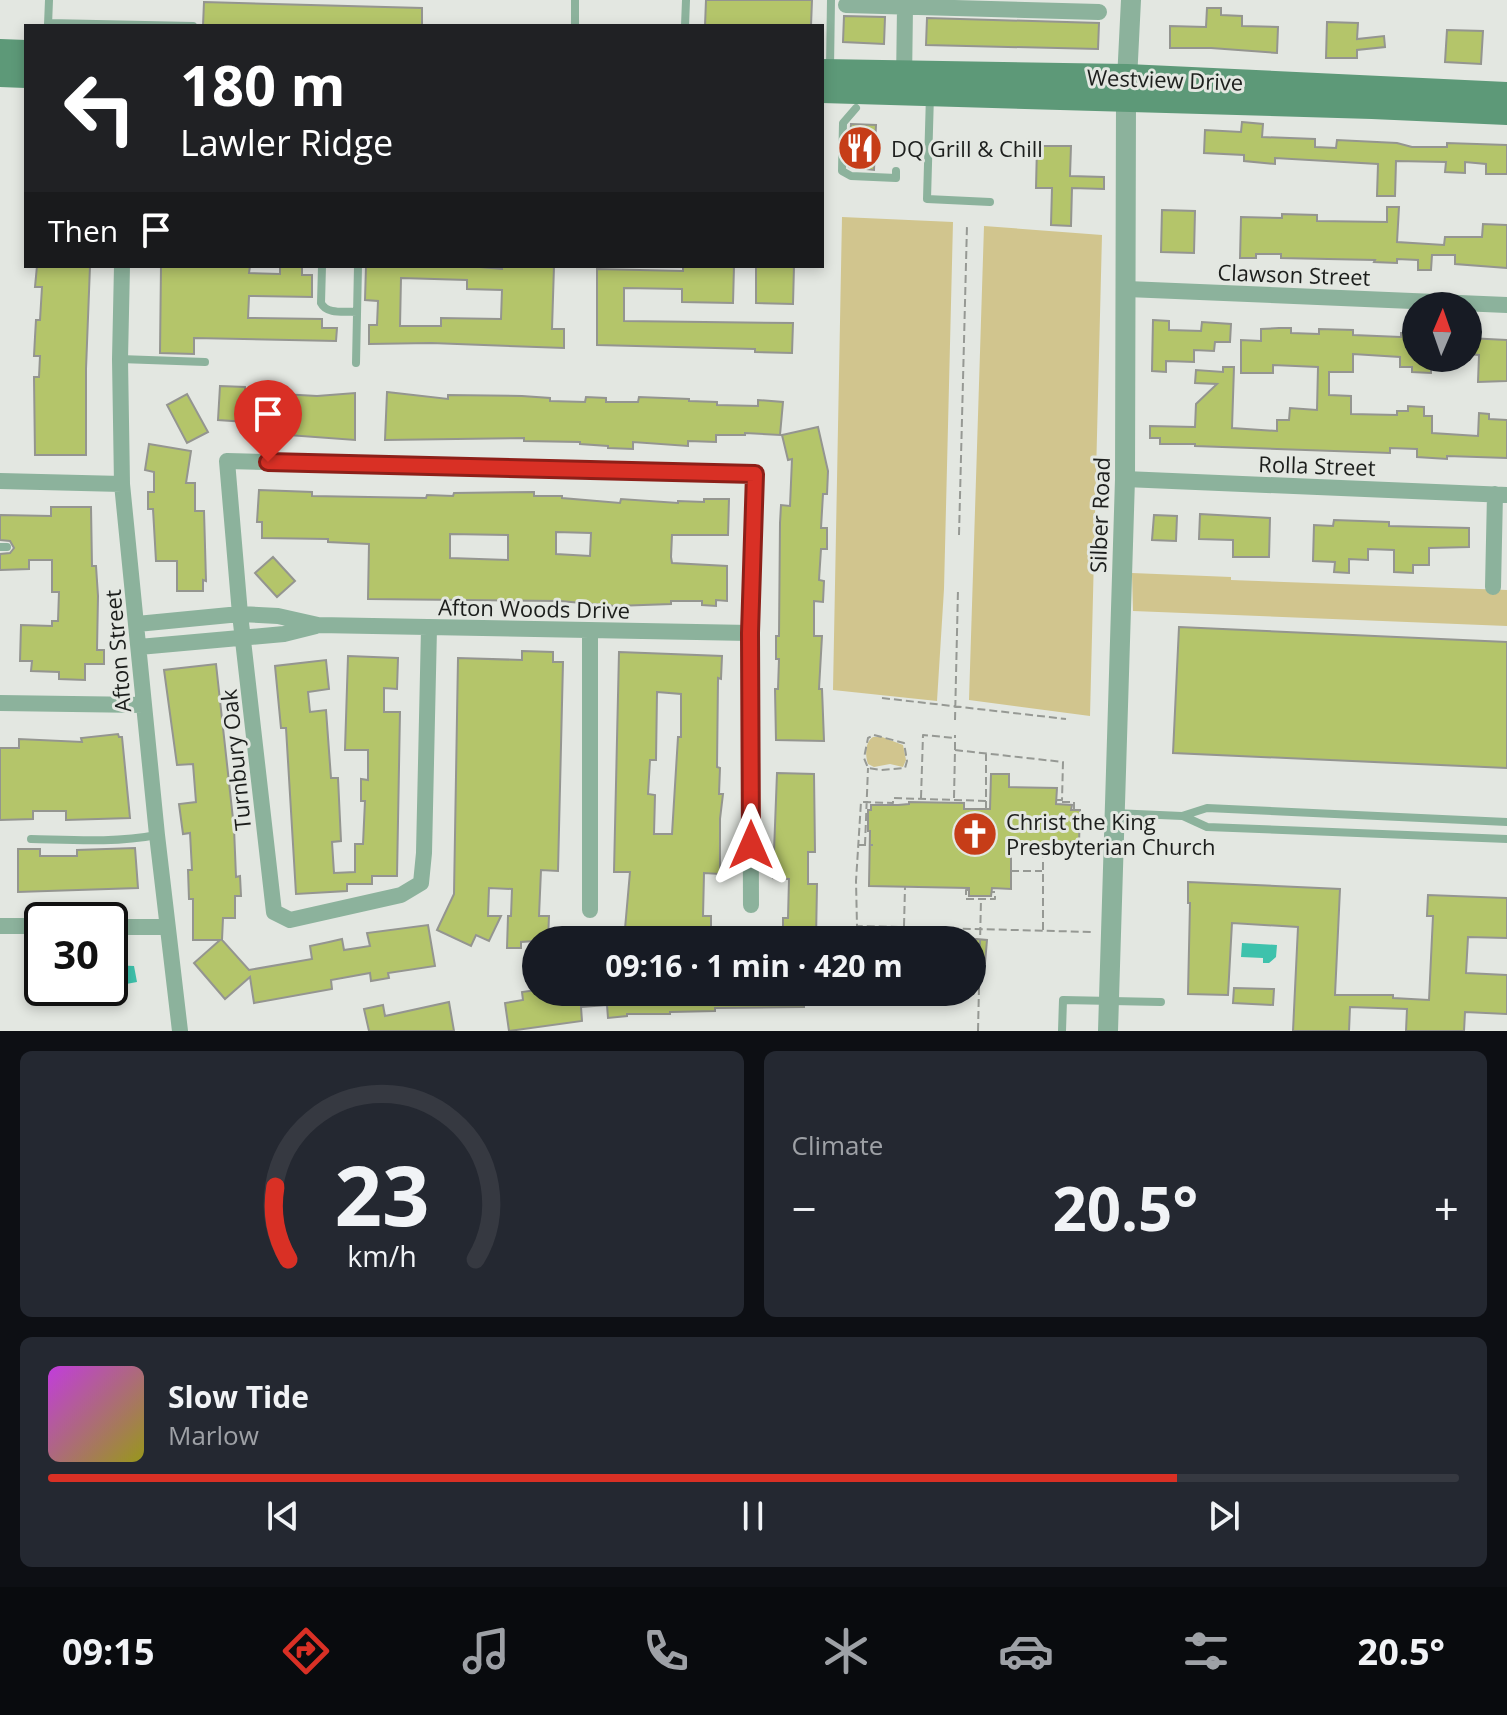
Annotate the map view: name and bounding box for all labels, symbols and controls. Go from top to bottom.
text: 180 m [180,46,346,122]
icon: left [48,56,152,160]
street label: Westview Drive [1086,61,1244,97]
text: Lawler Ridge [180,118,393,167]
restaurant icon: DQ Grill & Chill [836,124,884,172]
place label: DQ Grill & Chill [891,133,1043,163]
icon: arrive [134,208,178,252]
text: Then [48,210,118,251]
street label: Clawson Street [1217,256,1371,292]
north arrow [1402,292,1482,372]
map controls [1402,292,1482,372]
pin [234,380,302,462]
icon: arrive [246,392,290,436]
street label: Rolla Street [1258,448,1376,482]
street label: Silber Road [1082,456,1116,574]
street label: Afton Street [97,588,137,714]
street label: Afton Woods Drive [438,591,630,625]
street label: Turnbury Oak [213,688,257,832]
position arrow [709,803,793,887]
place label: Christ the King Presbyterian Church [1006,806,1216,861]
church icon: Christ the King Presbyterian Church [951,810,999,858]
speed limit sign: 30 [24,902,128,1006]
text: 09:16 · 1 min · 420 m [605,945,903,986]
text: Climate [792,1127,883,1163]
text: 23 [334,1137,429,1250]
text: 20.5° [1052,1167,1198,1249]
text: − [792,1178,817,1238]
text: + [1434,1178,1459,1238]
text: km/h [347,1236,416,1275]
text: Slow Tide [168,1376,309,1417]
text: Marlow [168,1417,259,1453]
icon: previous [261,1494,305,1538]
icon: pause [731,1494,775,1538]
icon: next [1202,1494,1246,1538]
icon: directions [278,1623,334,1679]
icon: music [458,1623,514,1679]
icon: phone [638,1623,694,1679]
icon: climate [818,1623,874,1679]
icon: car [998,1623,1054,1679]
icon: filters [1178,1623,1234,1679]
text: 09:15 [62,1627,155,1676]
text: 20.5° [1358,1627,1445,1676]

